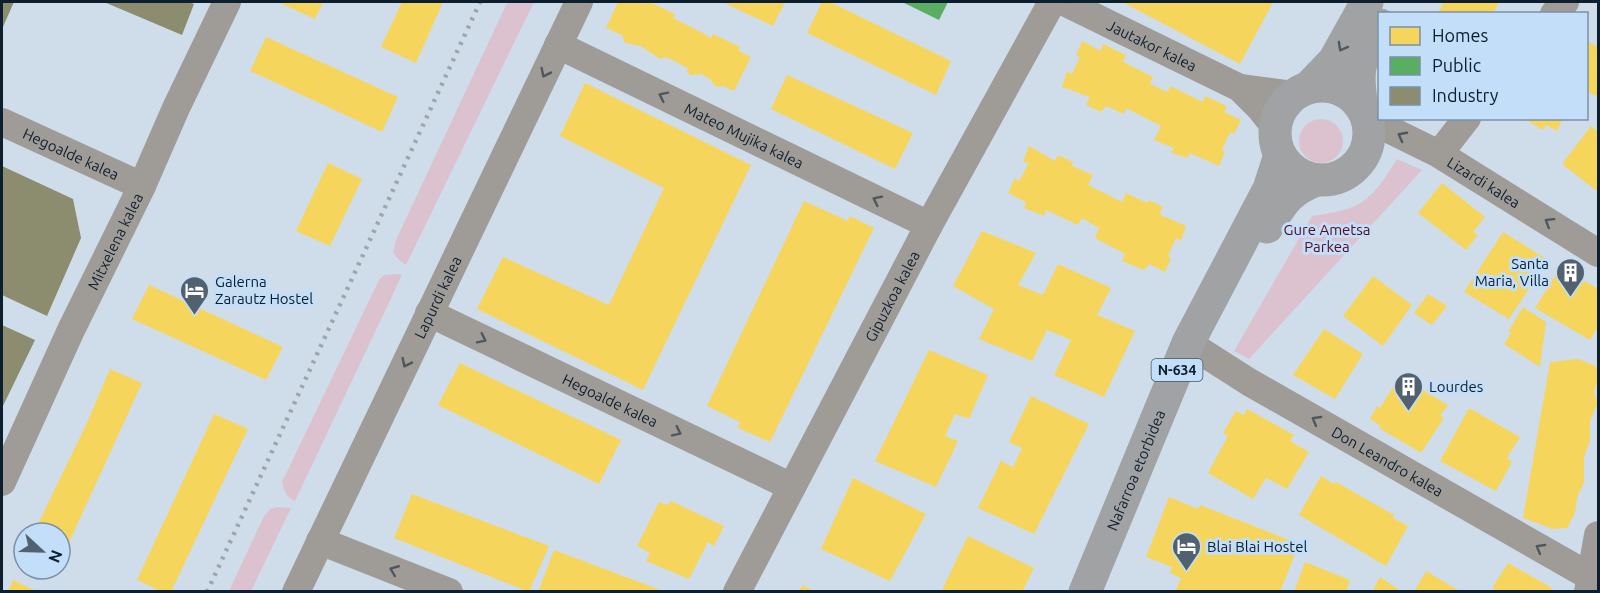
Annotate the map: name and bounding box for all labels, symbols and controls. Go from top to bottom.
legend [1378,12,1588,120]
street label: Jautakor kalea [1104,16,1200,74]
text: Homes [1432,25,1489,45]
one-way arrow [1338,40,1349,51]
text: Public [1432,55,1481,75]
one-way arrow [540,67,552,78]
text: Industry [1432,85,1499,105]
one-way arrow [659,92,670,104]
street label: Mateo Mujika kalea [682,99,806,171]
street label: Hegoalde kalea [20,124,122,183]
one-way arrow [1397,132,1408,144]
street label: Lizardi kalea [1444,153,1523,211]
street label: Mitxelena kalea [84,190,146,292]
one-way arrow [872,195,883,207]
one-way arrow [1545,218,1555,230]
park label: Gure Ametsa Parkea [1284,221,1371,255]
street label: Gipuzkoa kalea [861,248,923,344]
street label: Lapurdi kalea [410,253,464,341]
place label: Santa Maria, Villa [1475,255,1549,289]
building icon: Santa Maria, Villa [1554,256,1586,298]
place label: Galerna Zarautz Hostel [215,273,313,307]
hotel icon: Galerna Zarautz Hostel [178,274,210,316]
one-way arrow [475,332,486,344]
one-way arrow [401,356,413,367]
road number: N-634 [1152,359,1202,381]
street label: Hegoalde kalea [560,370,661,430]
building icon: Lourdes [1392,370,1424,412]
place label: Lourdes [1429,378,1483,395]
street label: Nafarroa etorbidea [1103,407,1168,533]
one-way arrow [1312,416,1322,427]
street label: Don Leandro kalea [1329,423,1446,500]
one-way arrow [670,425,681,437]
north arrow [12,521,72,581]
hotel icon: Blai Blai Hostel [1170,530,1202,572]
place label: Blai Blai Hostel [1207,538,1307,555]
one-way arrow [1536,544,1546,555]
text: N [45,548,66,566]
one-way arrow [389,565,400,577]

